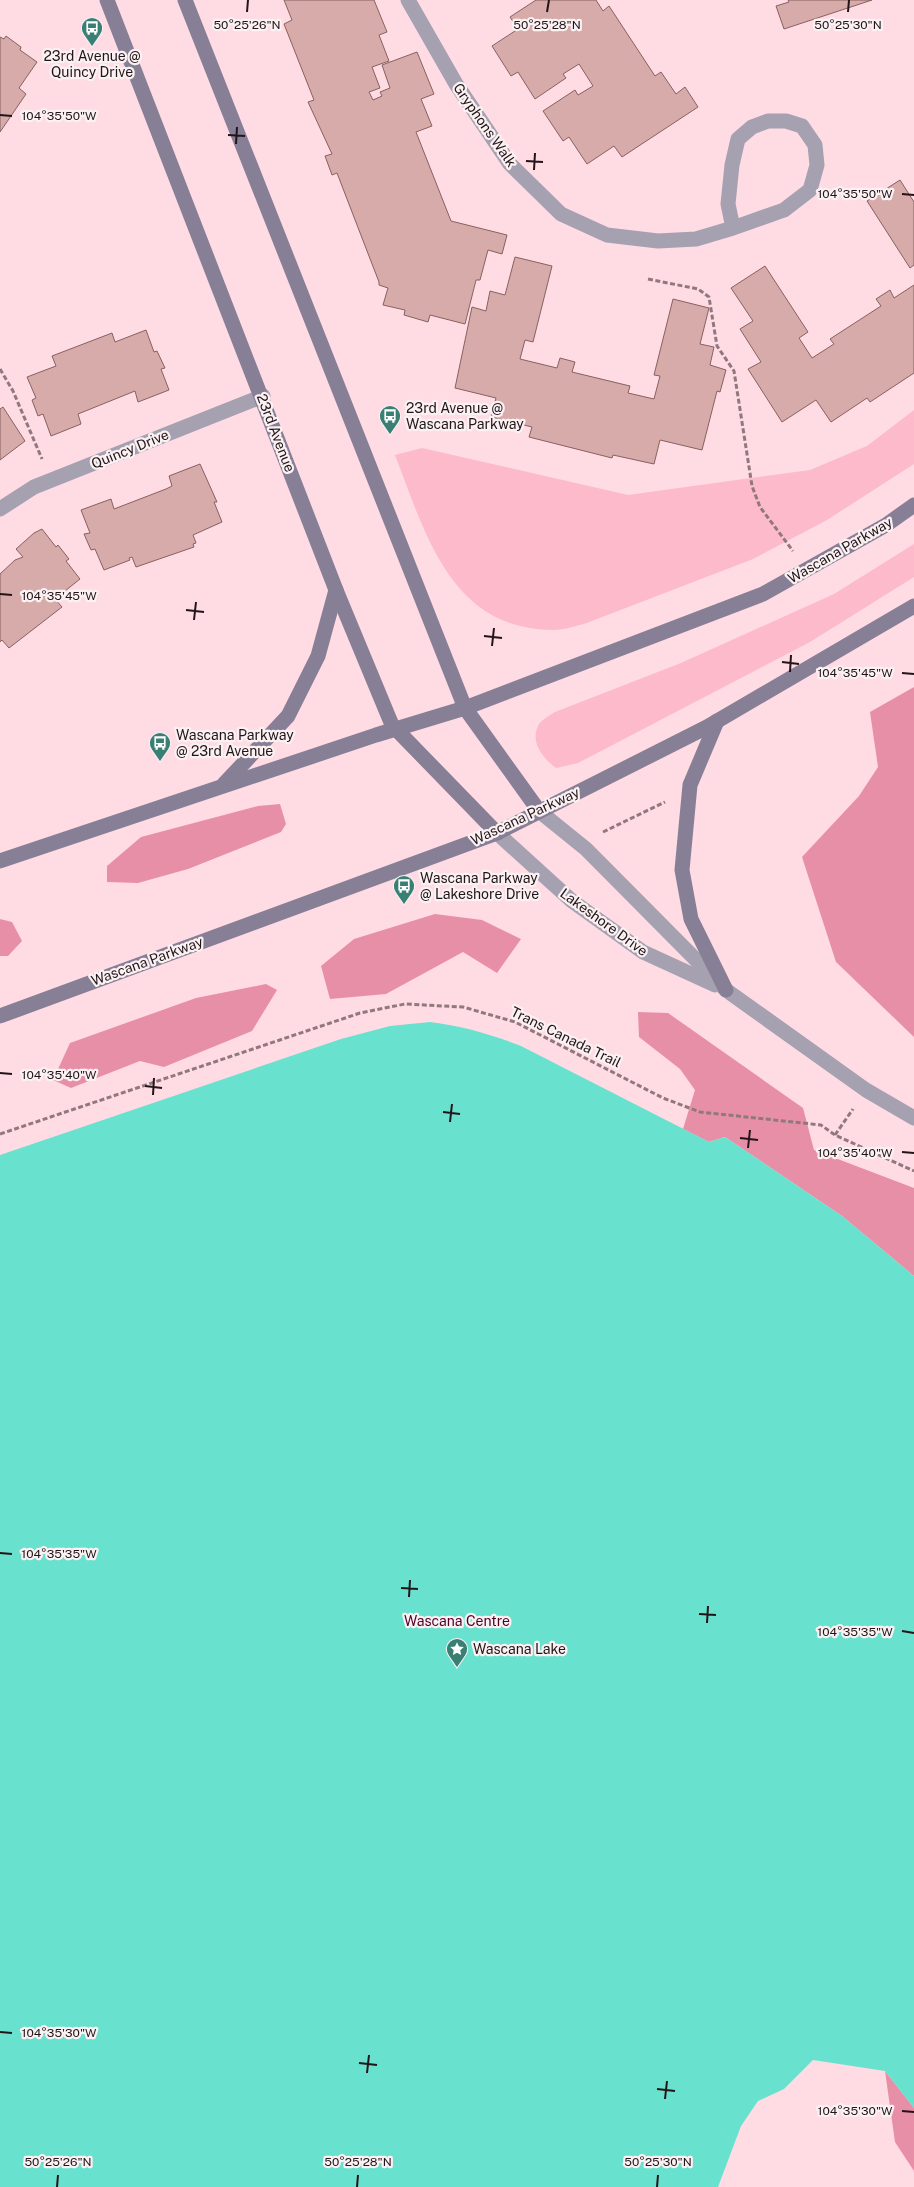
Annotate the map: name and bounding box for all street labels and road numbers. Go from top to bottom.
street label: Gryphons Walk [450,80,520,170]
street label: 23rd Avenue [254,392,298,474]
street label: Quincy Drive [89,426,171,472]
street label: Wascana Parkway [785,513,895,586]
street label: Wascana Parkway [468,784,582,848]
street label: Lakeshore Drive [557,885,651,959]
street label: Wascana Parkway [89,933,206,989]
street label: Trans Canada Trail [508,1003,624,1071]

